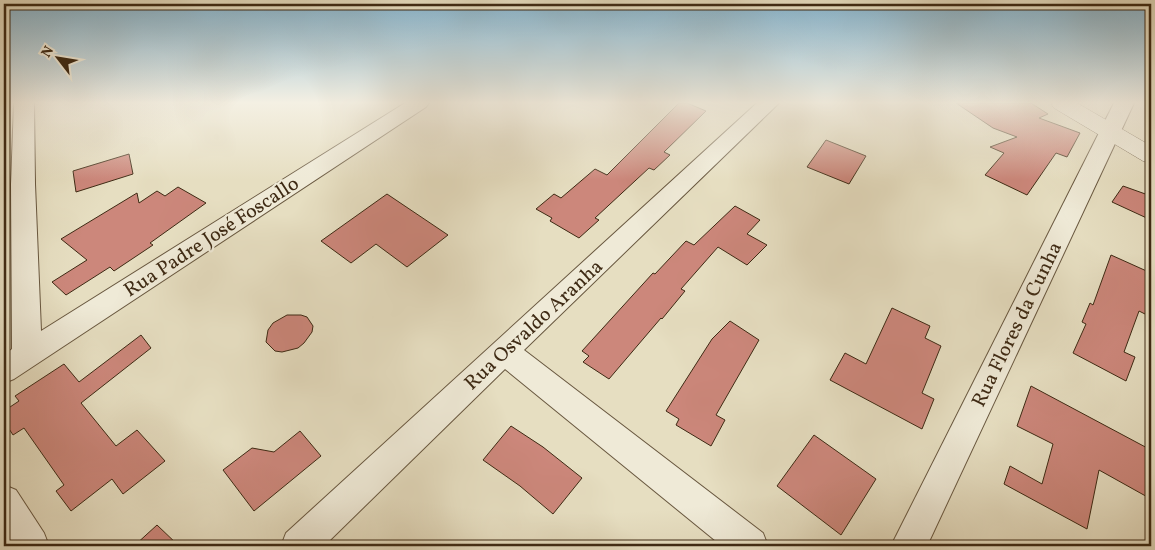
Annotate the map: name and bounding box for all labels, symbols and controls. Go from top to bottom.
north arrow [32,32,82,82]
text: N [37,43,59,61]
street label: Rua Padre José Foscallo [119,170,305,305]
street label: Rua Flores da Cunha [966,238,1070,412]
street label: Rua Osvaldo Aranha [459,254,610,397]

